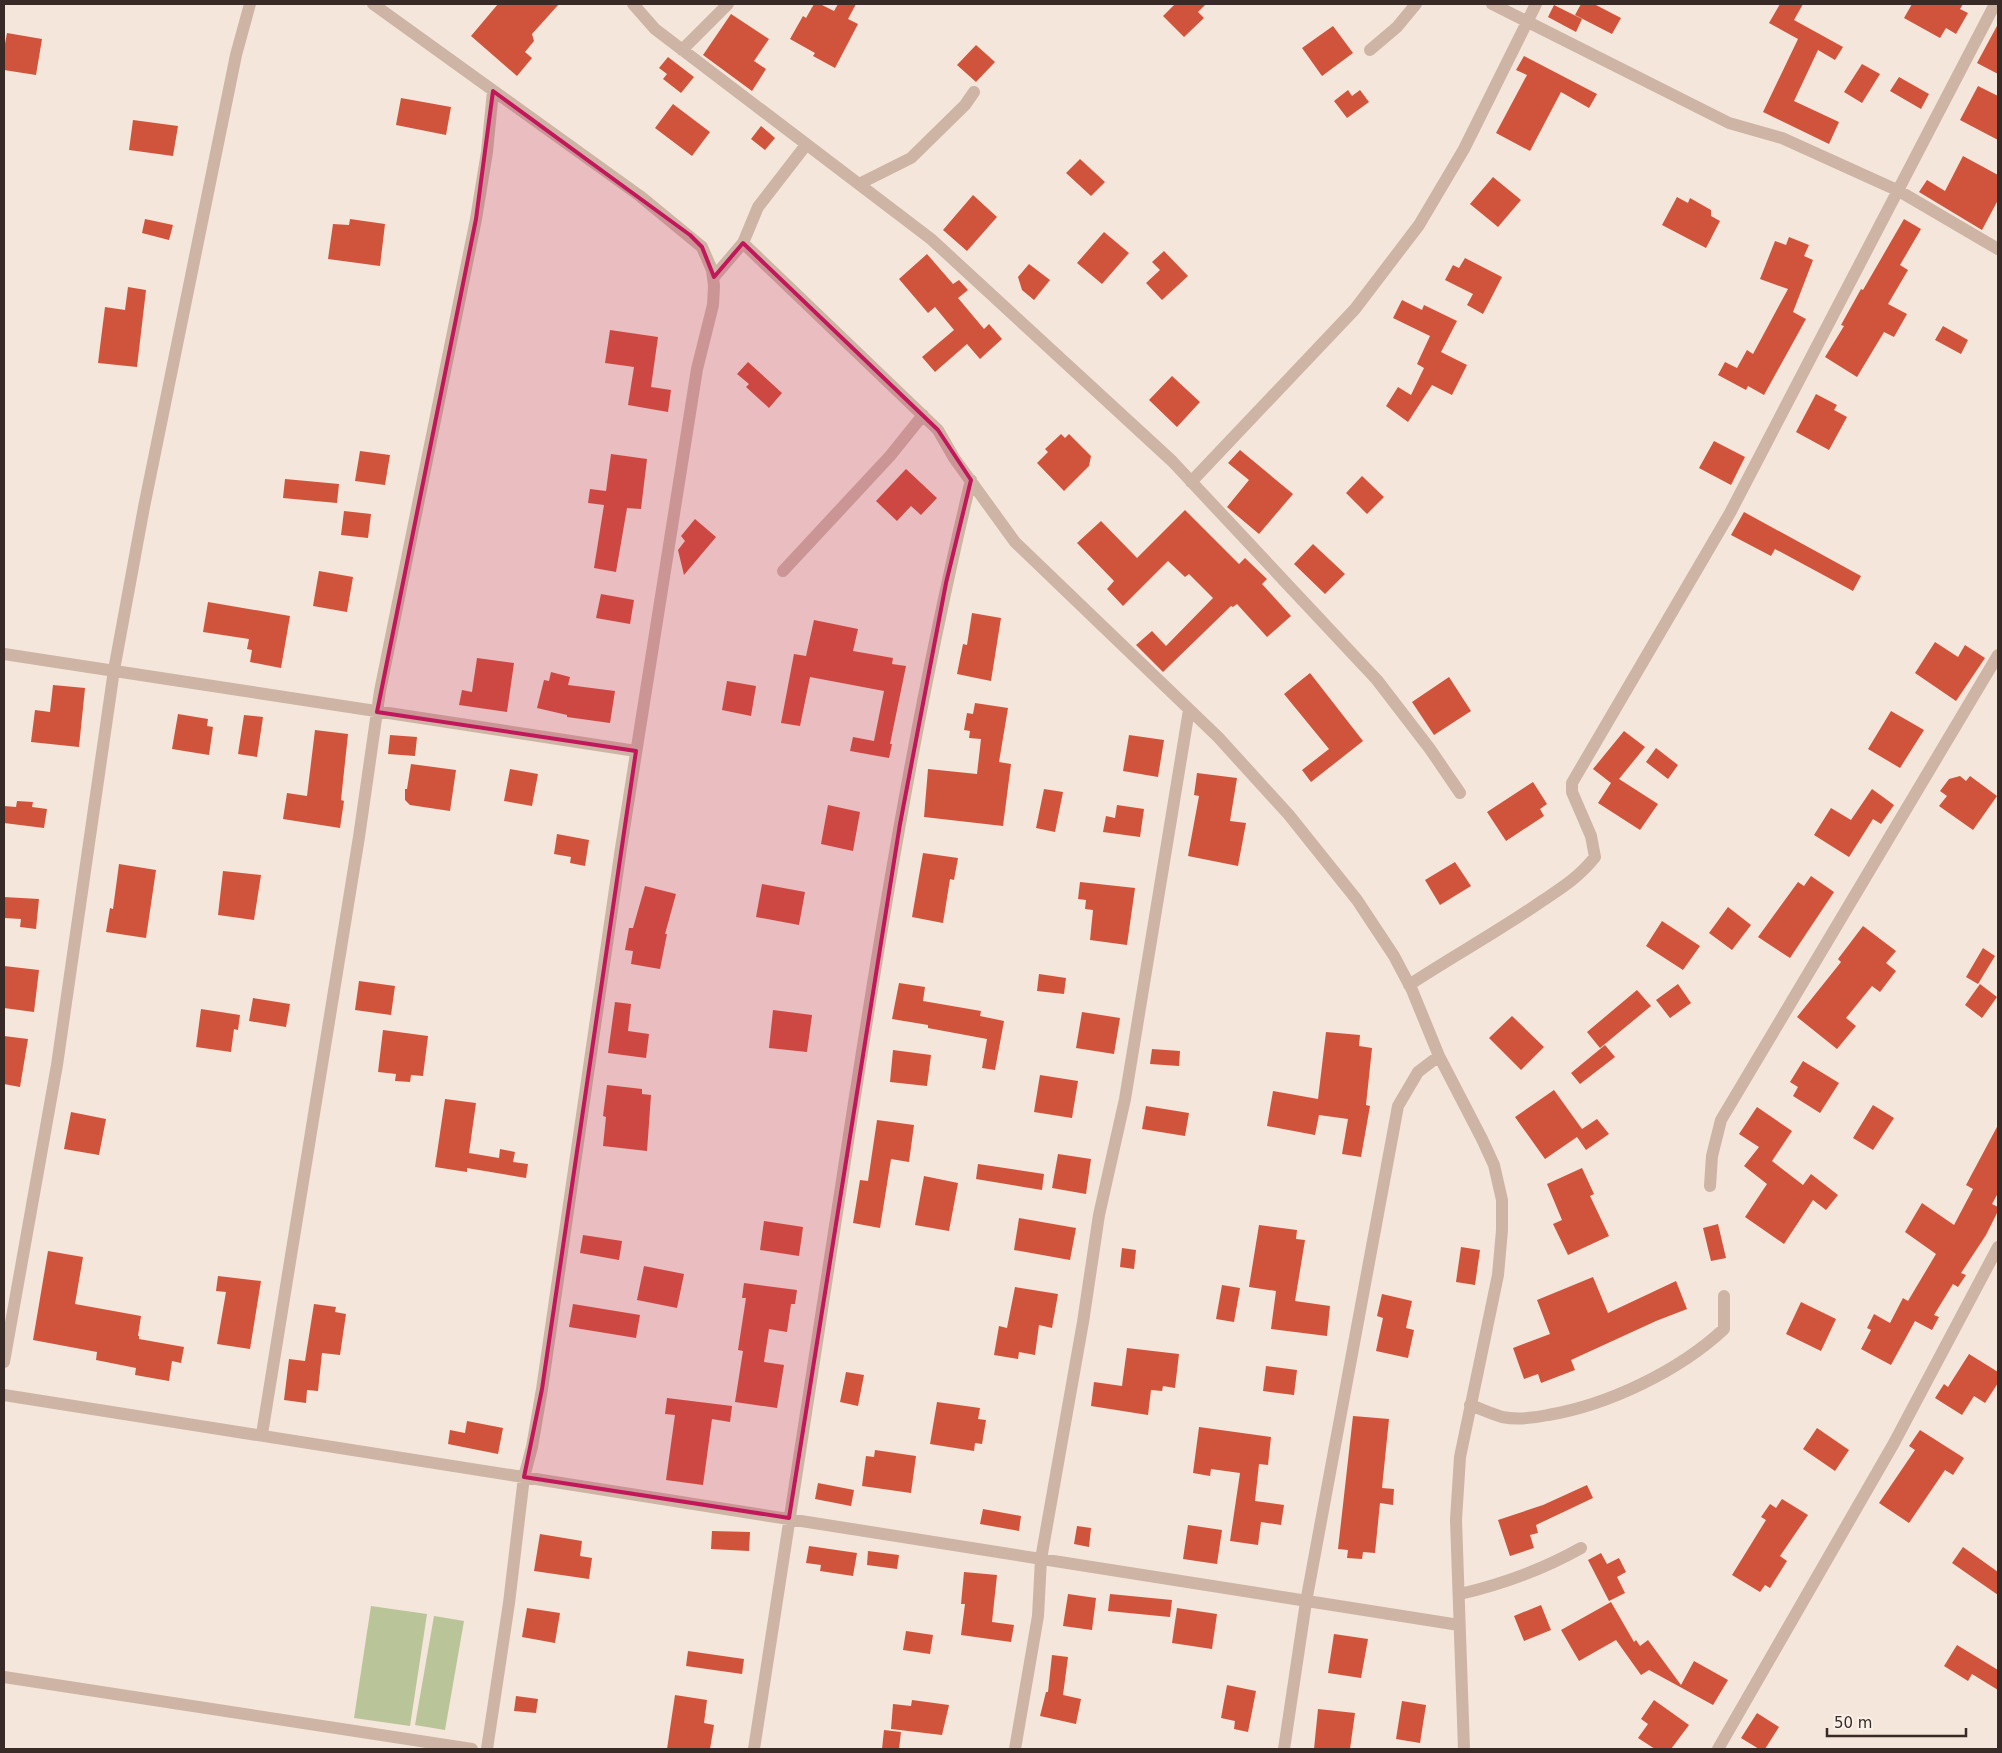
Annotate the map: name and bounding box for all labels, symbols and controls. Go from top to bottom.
scale bar [1827,1706,1966,1738]
text: 50 m [1834,1714,1872,1732]

